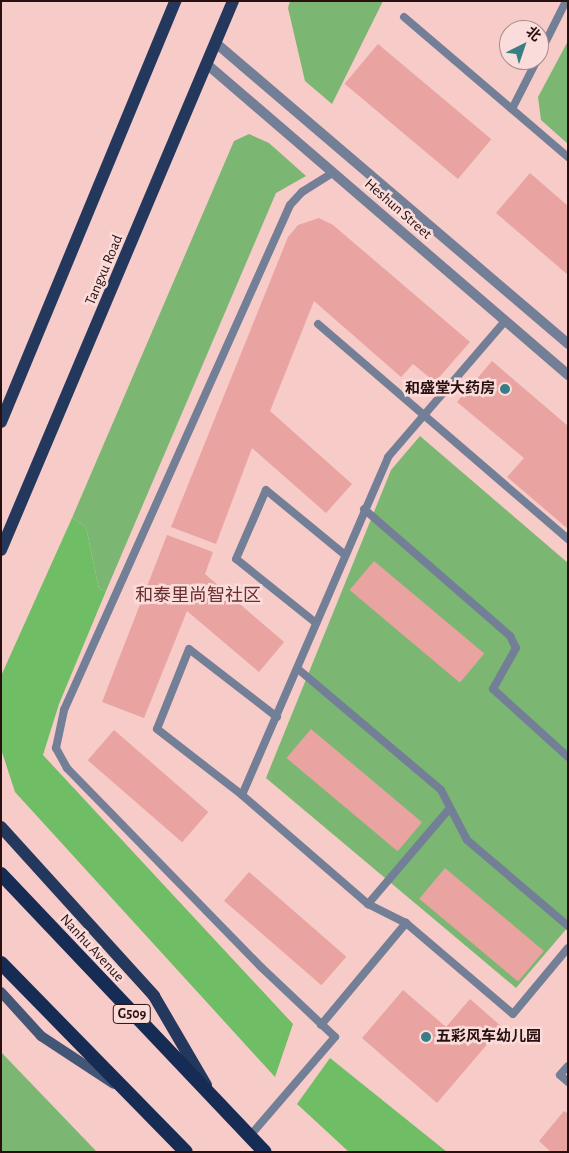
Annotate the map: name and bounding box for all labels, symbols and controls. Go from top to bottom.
north arrow [499,20,549,70]
text: 北 [523,25,543,44]
street label: Heshun Street [361,175,435,243]
street label: Tangxu Road [81,232,127,308]
place label: 和盛堂大药房 [405,380,495,398]
marker: 和盛堂大药房 [499,383,511,395]
district label: 和泰里尚智社区 [135,585,261,607]
street label: Nanhu Avenue [56,910,128,986]
road number: G509 [112,1002,152,1026]
place label: 五彩风车幼儿园 [436,1028,541,1046]
marker: 五彩风车幼儿园 [420,1031,432,1043]

